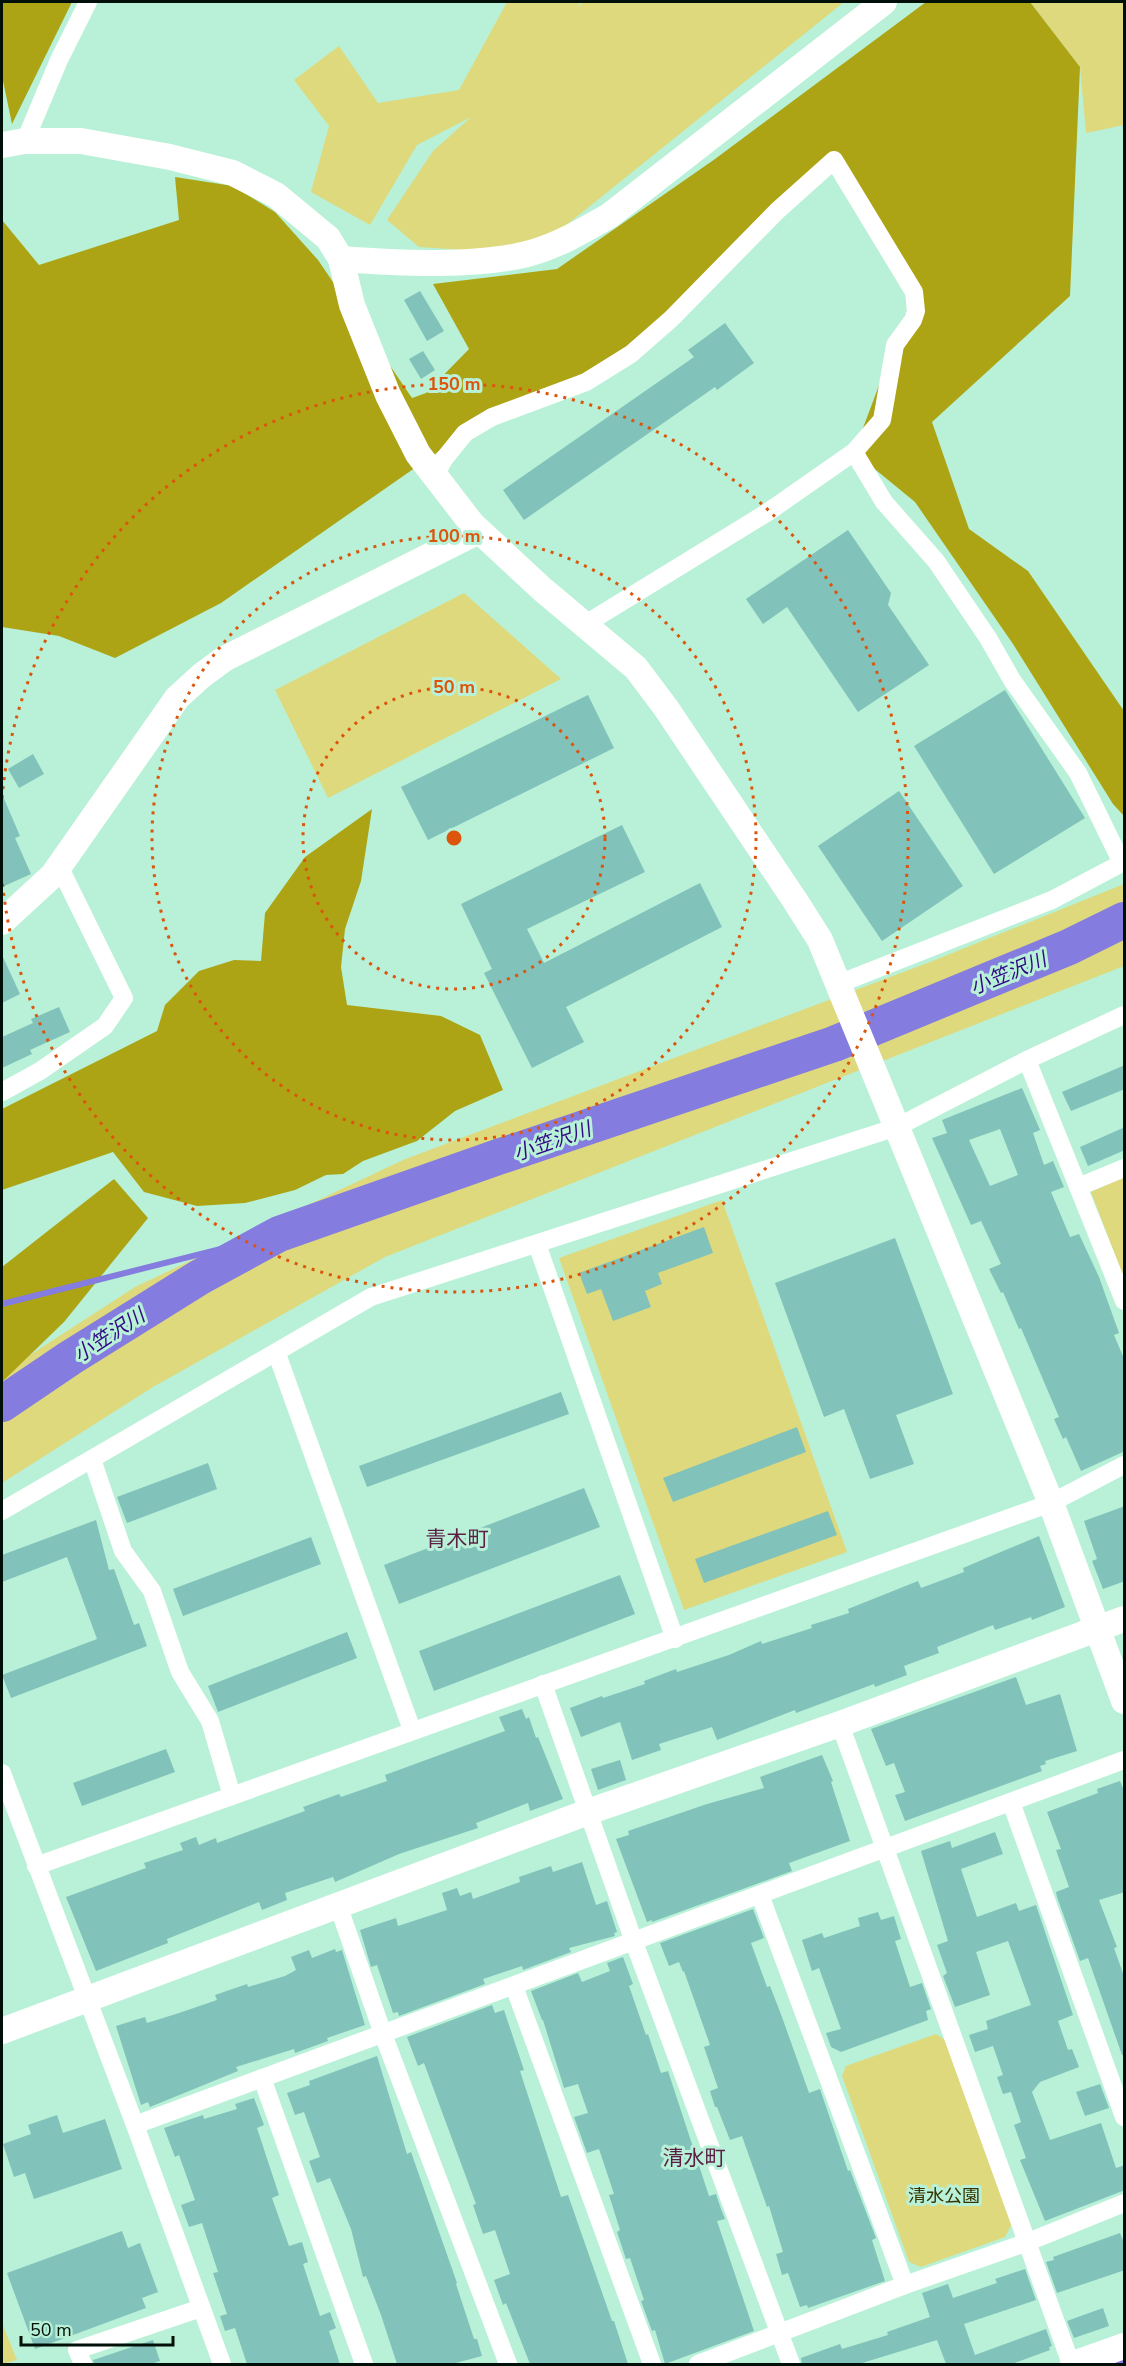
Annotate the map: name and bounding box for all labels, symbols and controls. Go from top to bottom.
text: 150 m [427,372,481,396]
text: 100 m [427,524,481,548]
text: 50 m [433,675,475,699]
centre of rings [444,828,464,848]
water label: 小笠沢川 [966,945,1052,1001]
water label: 小笠沢川 [510,1115,596,1167]
water label: 小笠沢川 [68,1301,152,1369]
district label: 青木町 [426,1525,489,1553]
district label: 清水町 [663,2144,726,2172]
park label: 清水公園 [908,2184,980,2208]
scale bar [21,2309,172,2347]
text: 50 m [30,2318,72,2342]

